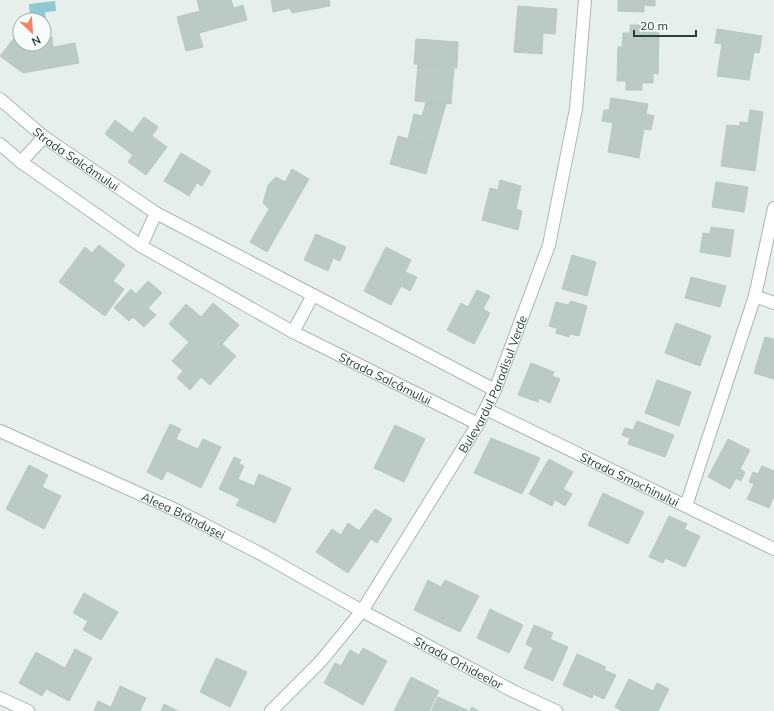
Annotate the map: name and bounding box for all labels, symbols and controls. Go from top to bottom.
north arrow [12,12,52,52]
scale bar [634,12,696,38]
text: 20 m [640,18,668,33]
text: N [30,33,43,49]
street label: Strada Salcâmului [30,124,123,194]
street label: Bulevardul Paradisul Verde [455,313,530,455]
street label: Strada Salcâmului [337,349,434,407]
street label: Strada Smochinului [578,449,682,509]
street label: Aleea Brândușei [139,488,228,542]
street label: Strada Orhideelor [412,632,506,692]

